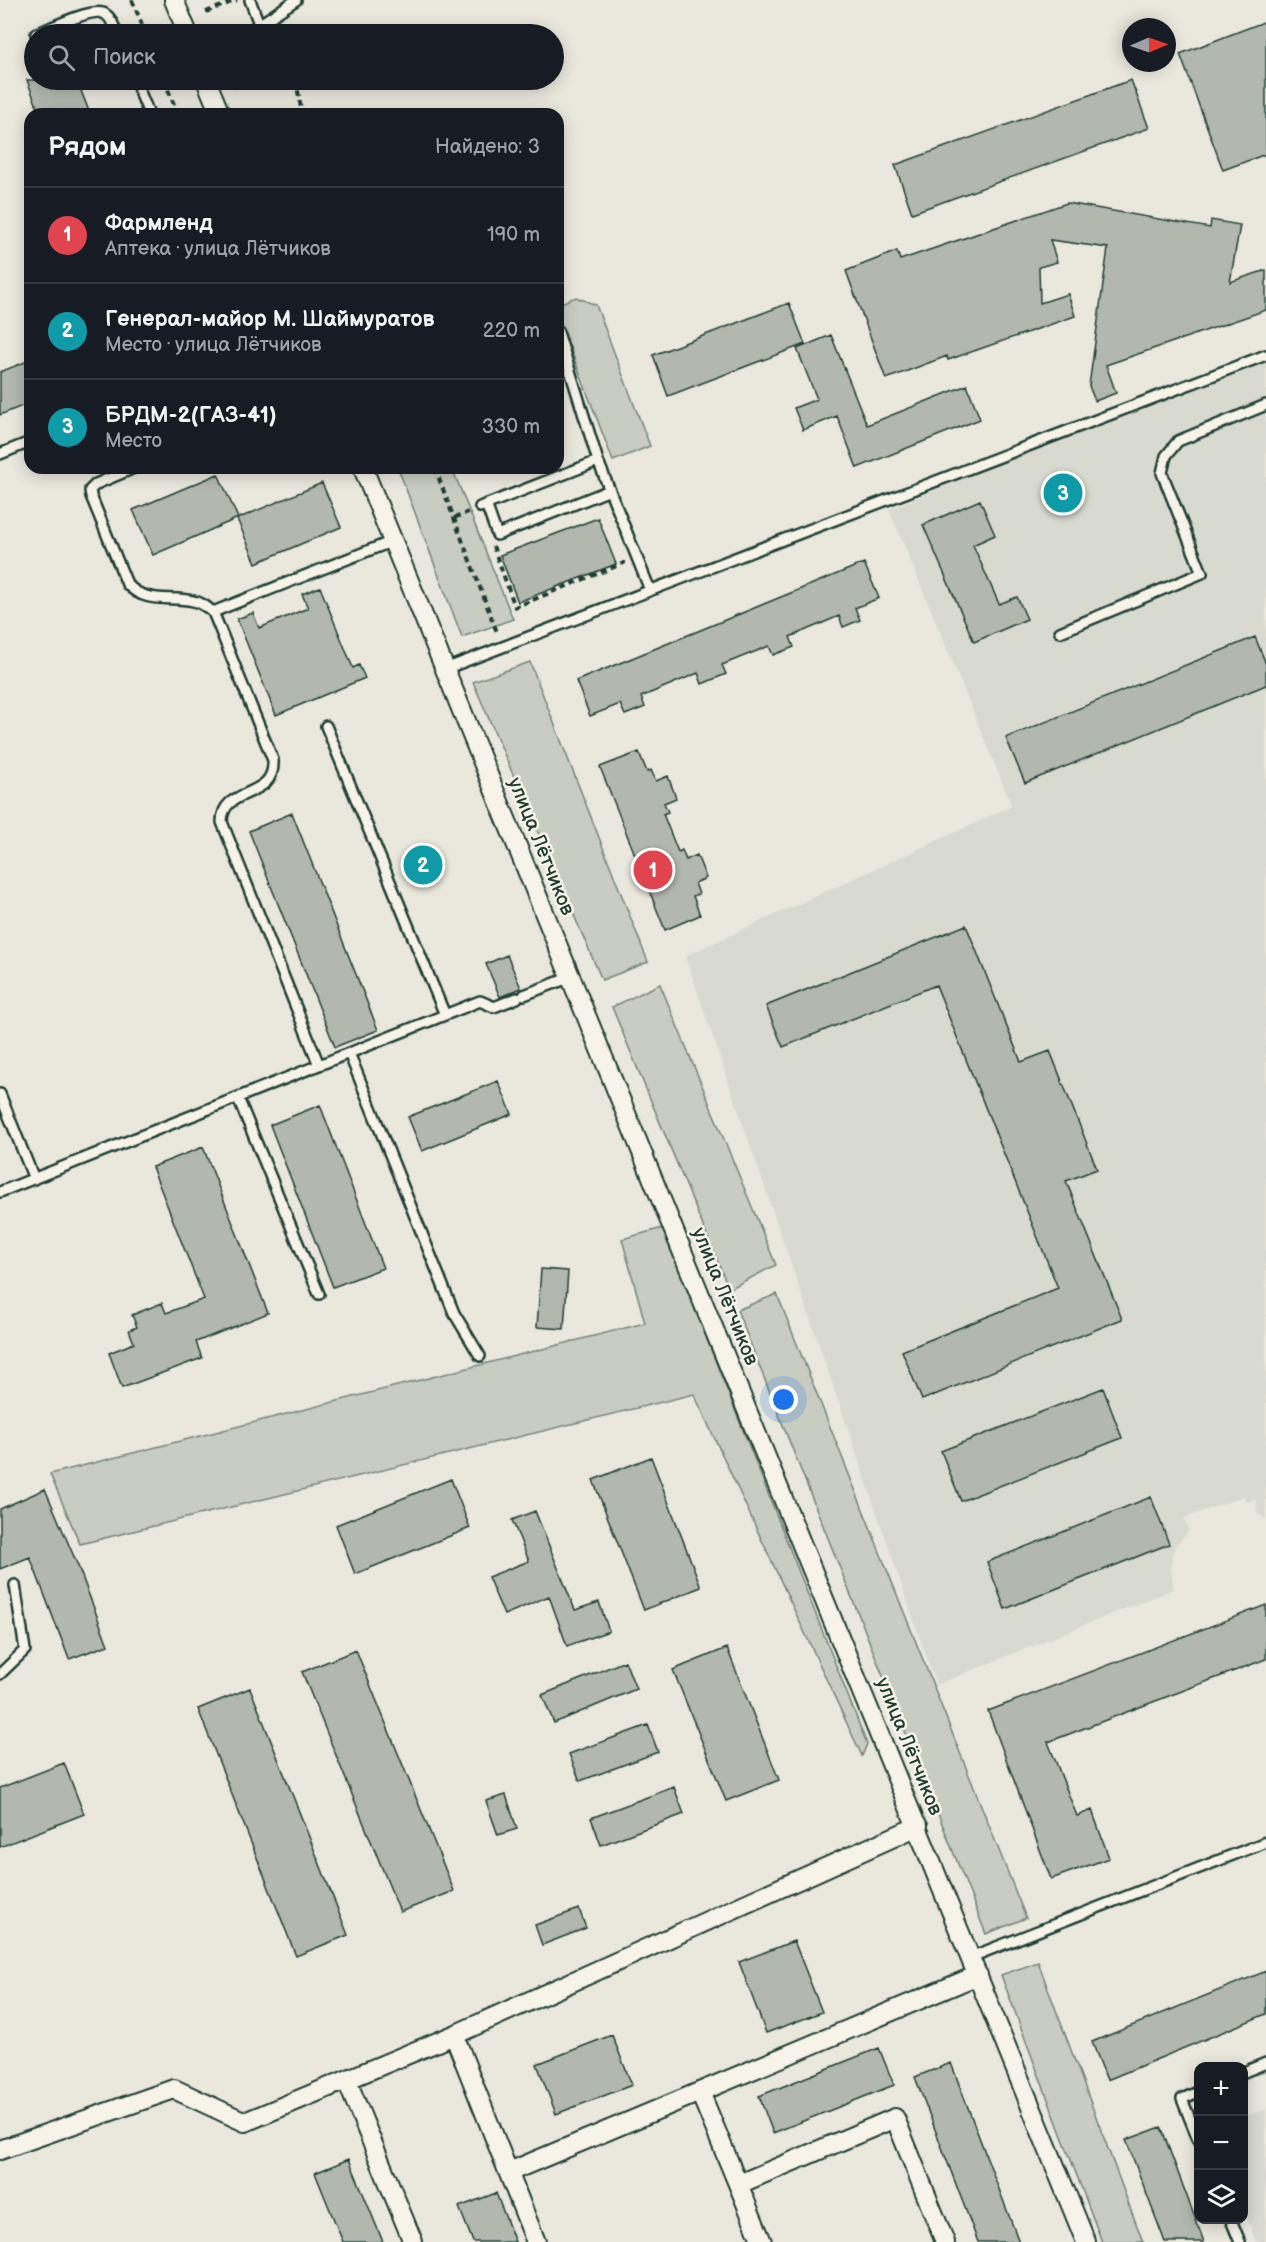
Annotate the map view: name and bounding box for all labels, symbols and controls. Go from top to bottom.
north arrow [1122,18,1176,72]
search box [24,24,564,90]
icon: search [45,41,78,74]
text: Поиск [93,44,156,71]
text: Рядом [48,132,126,163]
text: Найдено: 3 [435,135,540,159]
text: Фармленд [105,210,213,237]
text: 1 [63,223,72,247]
text: 190 m [487,223,540,247]
text: Аптека · улица Лётчиков [105,237,331,261]
text: Генерал-майор М. Шаймуратов [105,306,434,333]
text: 2 [62,319,73,343]
text: 220 m [483,319,540,343]
text: Место · улица Лётчиков [105,333,322,357]
text: БРДМ-2(ГАЗ-41) [105,402,277,429]
text: 3 [62,415,73,439]
text: 330 m [482,415,540,439]
text: Место [105,429,162,453]
pin: 3 [1044,470,1082,516]
street label: улица Лётчиков [503,774,580,919]
pin: 2 [404,842,442,888]
pin: 1 [634,848,672,892]
street label: улица Лётчиков [687,1224,764,1369]
your location [769,1385,798,1414]
street label: улица Лётчиков [871,1674,948,1819]
map controls [1194,2062,1248,2224]
button: + [1194,2062,1248,2116]
button: − [1194,2116,1248,2170]
button: layers [1194,2170,1248,2224]

